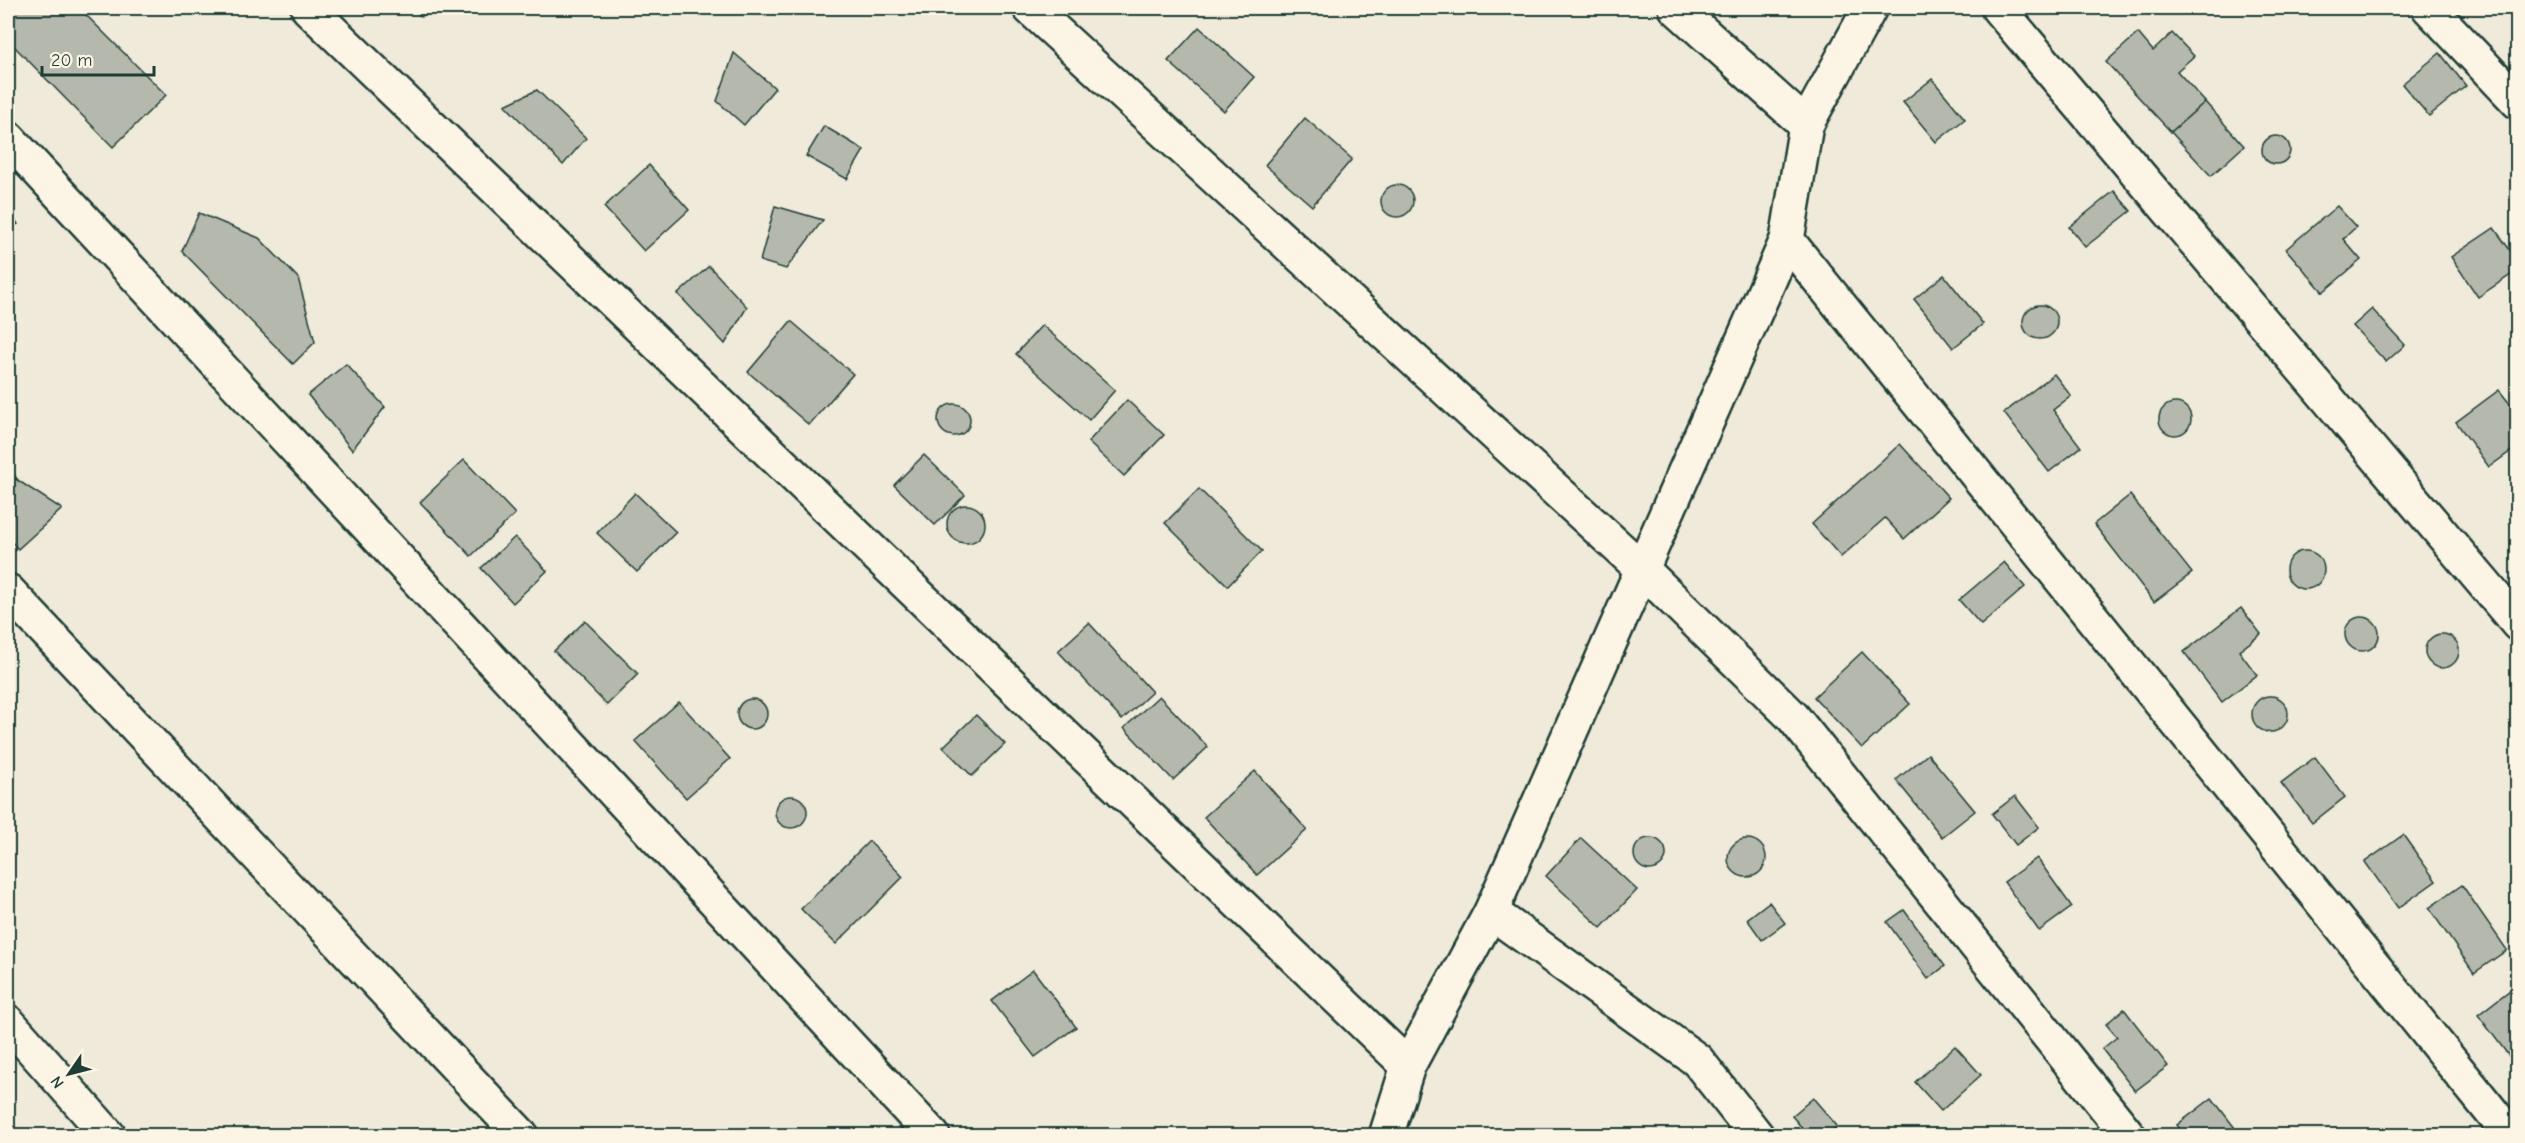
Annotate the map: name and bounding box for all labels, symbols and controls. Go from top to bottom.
scale bar [42,39,154,77]
text: 20 m [51,50,92,71]
north arrow [39,1044,99,1104]
text: N [47,1073,68,1091]

